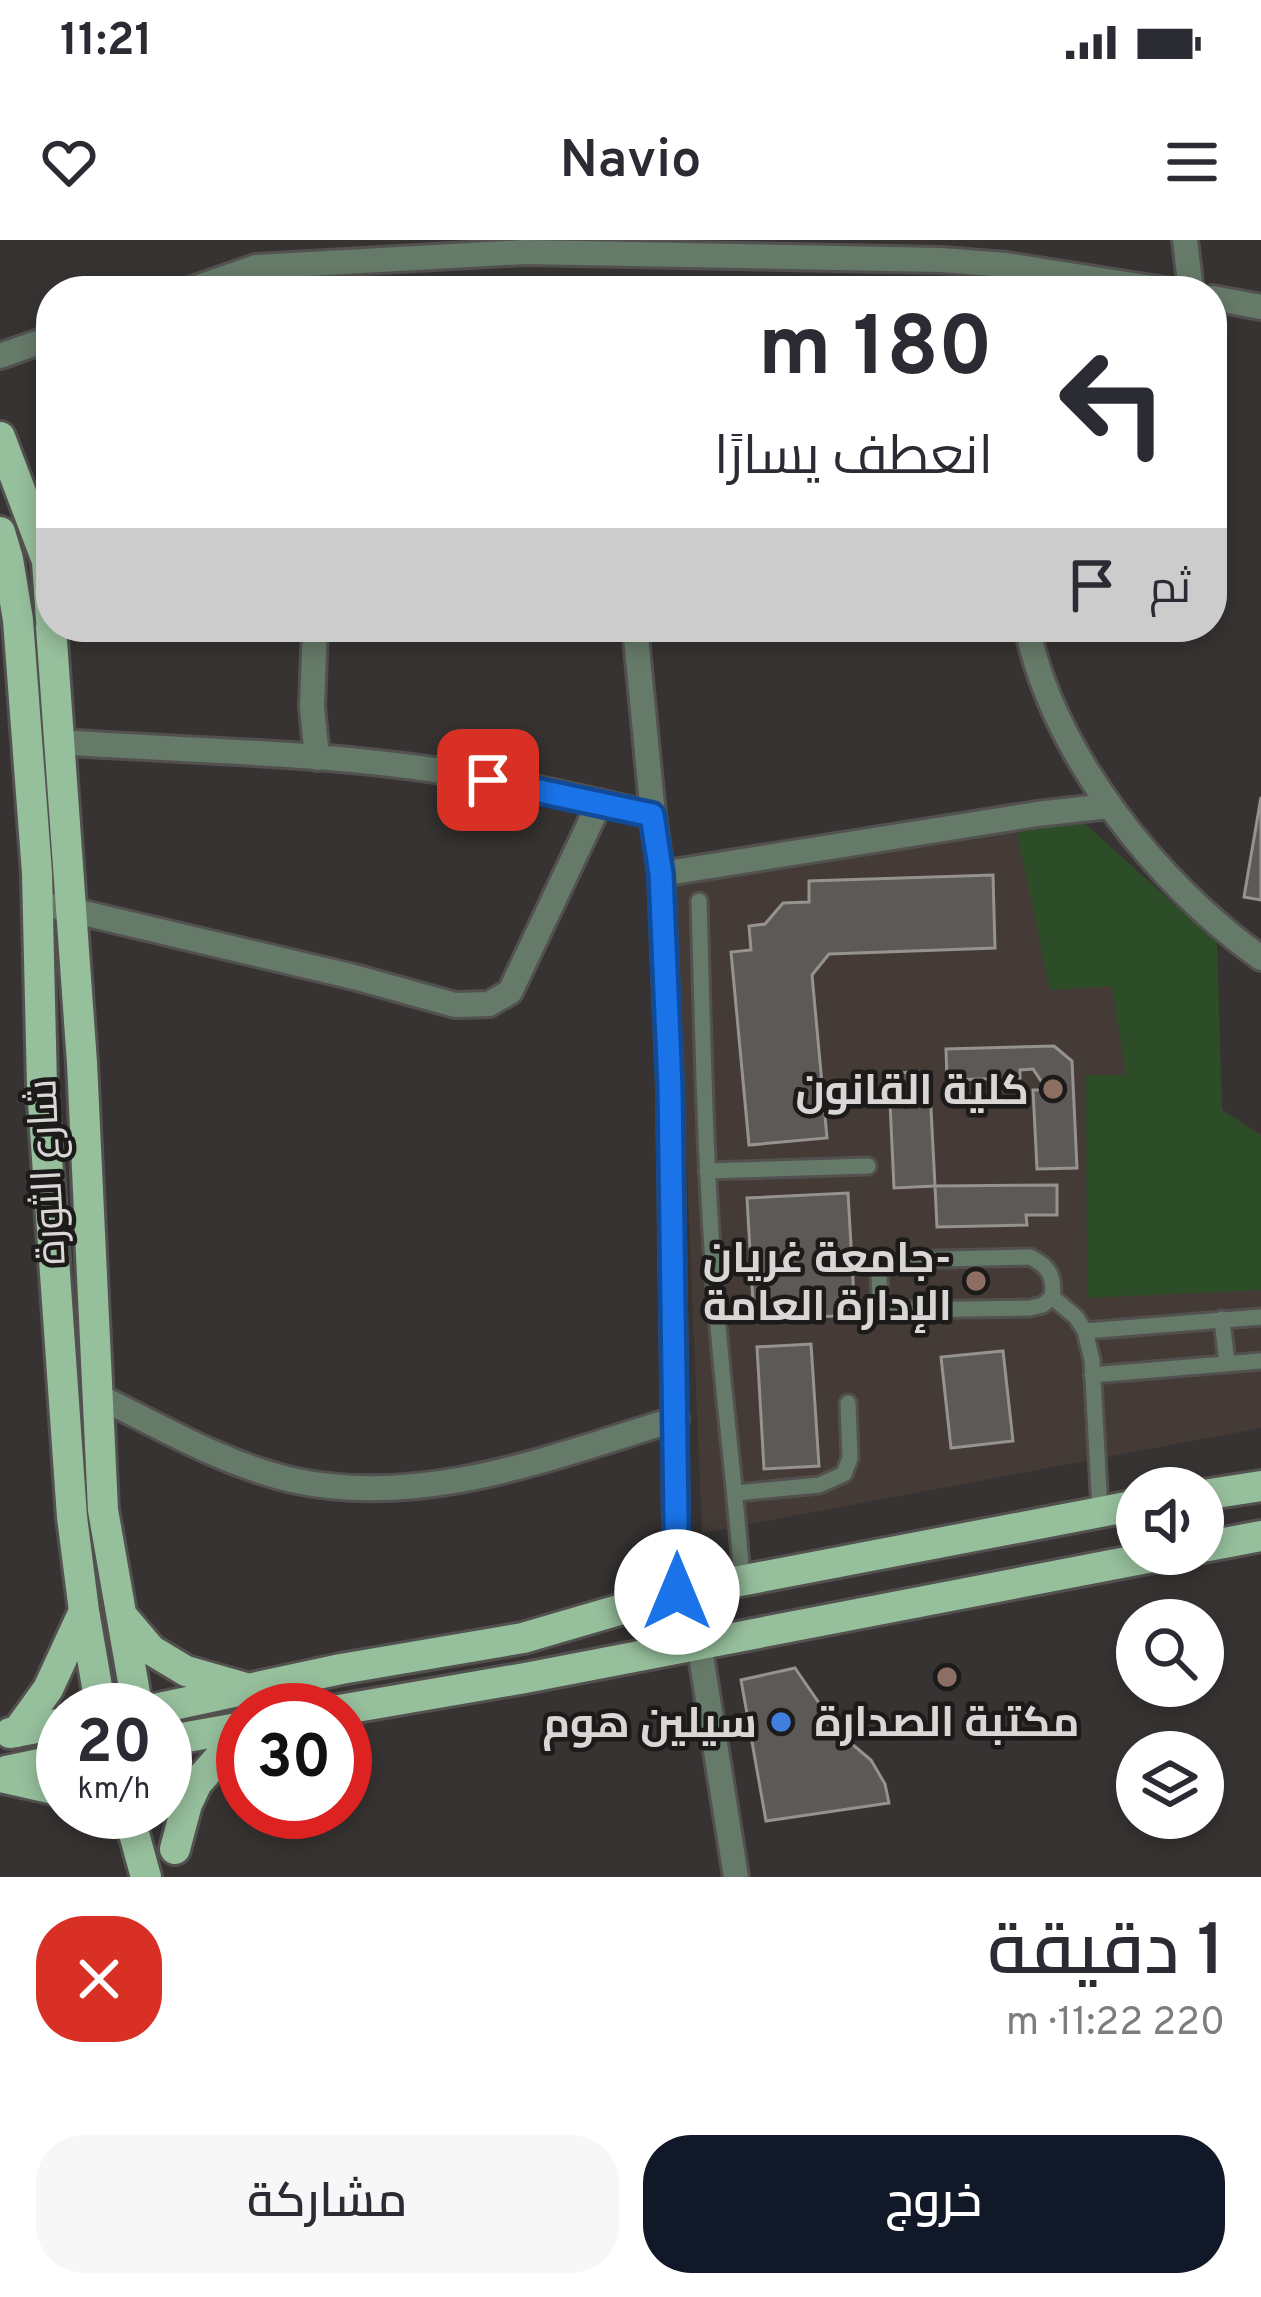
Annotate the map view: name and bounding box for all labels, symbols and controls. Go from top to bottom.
text: 11:21 [60,14,152,71]
text: Navio [560,128,701,197]
icon: heart [36,129,102,195]
icon: menu [1159,129,1225,195]
text: 180 m [758,299,993,405]
icon: left [1035,324,1191,480]
text: انعطف يسارًا [714,425,993,494]
icon: arrive [1059,552,1125,618]
text: ثم [1149,562,1191,619]
pin [437,729,539,831]
icon: arrive [455,747,521,813]
place label: كلية القانون [795,1067,1029,1120]
marker: كلية القانون [1040,1076,1066,1102]
street label: شارع الثورة [18,1077,81,1266]
place label: جامعة غريان- الإدارة العامة [703,1235,952,1336]
marker: جامعة غريان- الإدارة العامة [963,1268,989,1294]
map controls [1116,1467,1224,1839]
button: sound [1116,1467,1224,1575]
position arrow [614,1529,740,1655]
button: search [1116,1599,1224,1707]
marker: مكتبة الصدارة [934,1664,960,1690]
speed limit sign: 30 [216,1683,372,1839]
place label: مكتبة الصدارة [814,1699,1080,1752]
place label: سيلين هوم [542,1700,757,1753]
text: 20 [76,1708,152,1784]
marker: سيلين هوم [768,1709,794,1735]
button: layers [1116,1731,1224,1839]
text: km/h [78,1772,150,1809]
text: 1 دقيقة [987,1909,1225,2001]
button: close [36,1916,162,2042]
text: 220 m · 11:22 [1006,2000,1225,2049]
button: مشاركة [36,2135,619,2273]
button: خروج [643,2135,1225,2273]

